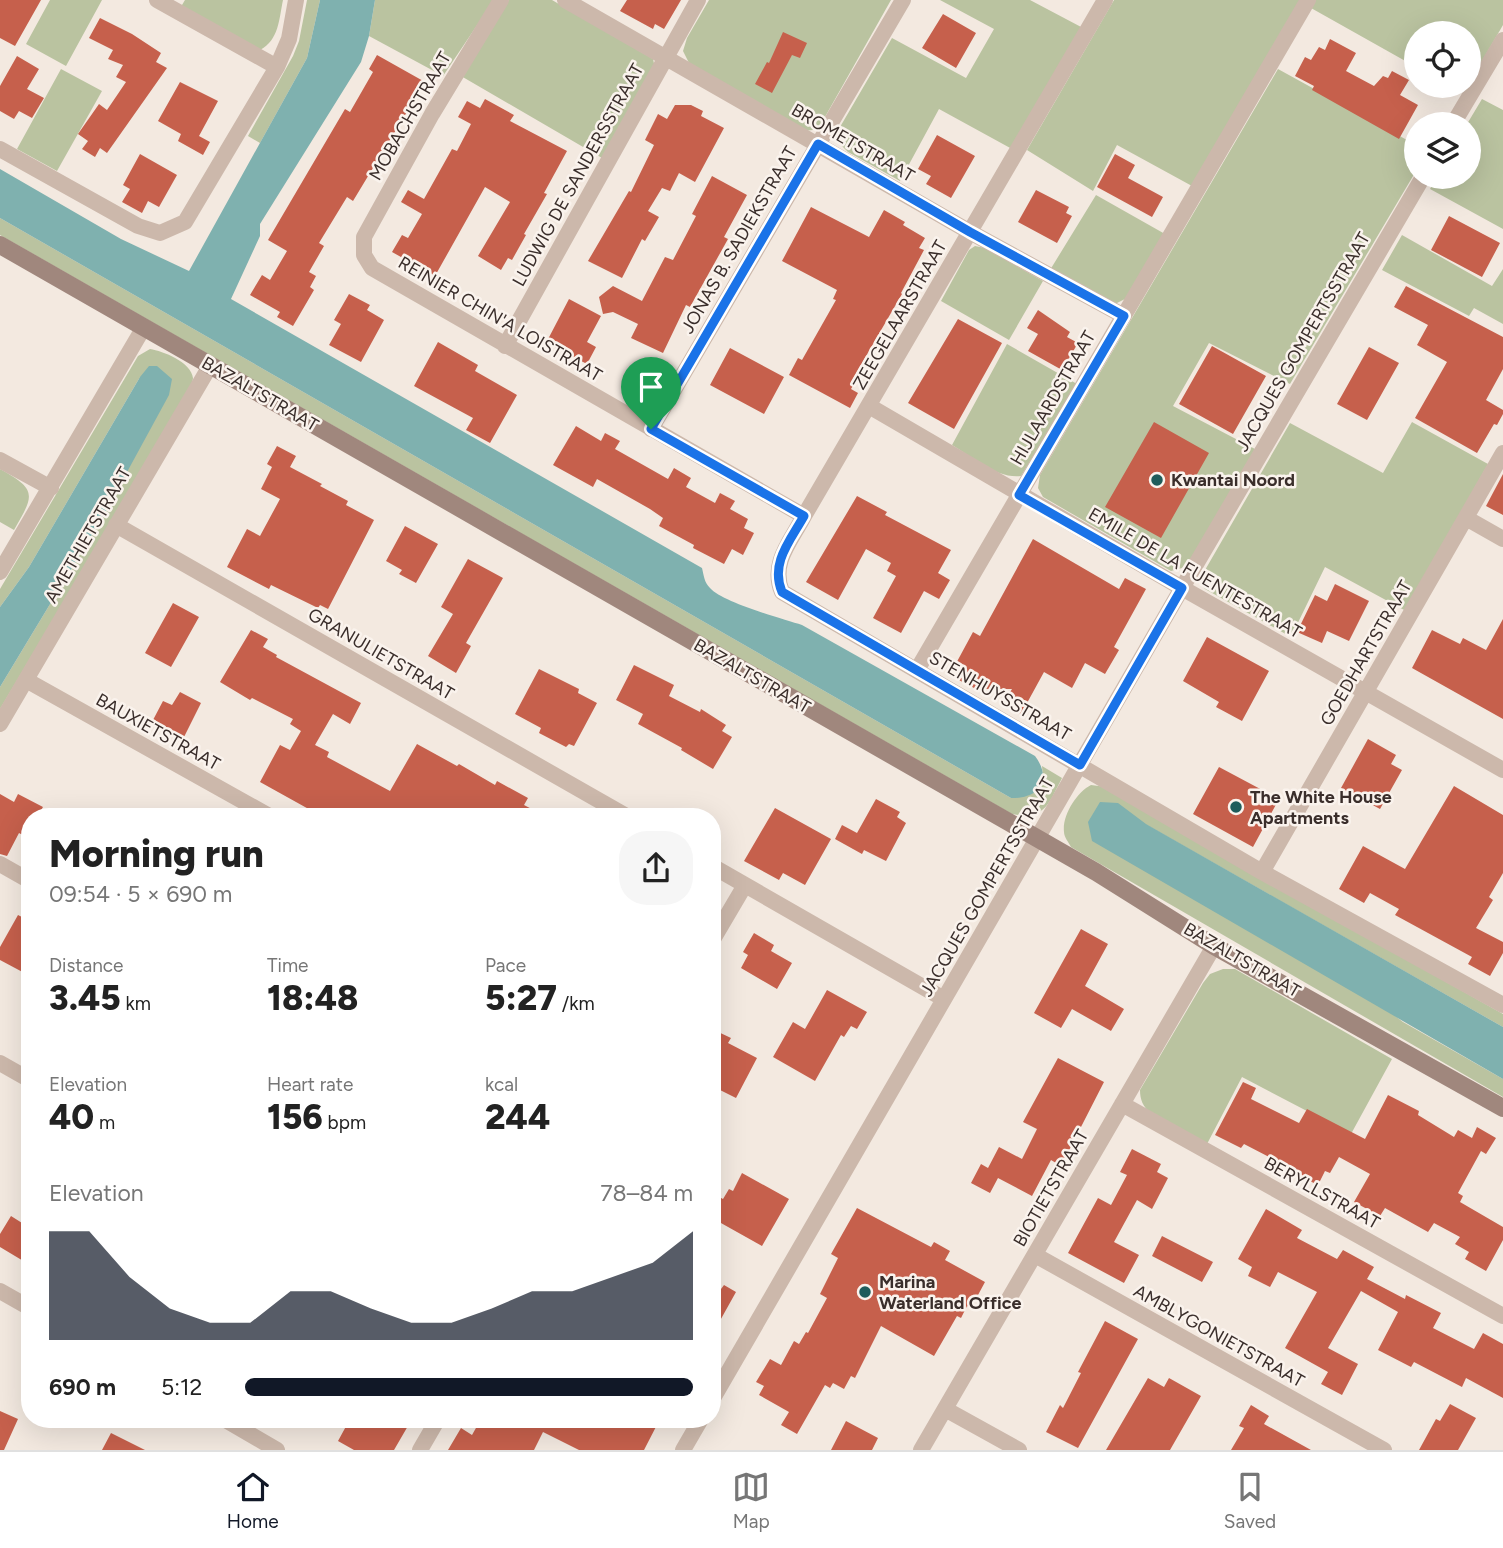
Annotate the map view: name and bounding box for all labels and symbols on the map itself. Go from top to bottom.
street label: MOBACHSTRAAT [364,48,456,184]
street label: LUDWIG DE SANDERSSTRAAT [508,60,648,290]
street label: BROMETSTRAAT [788,99,918,187]
street label: JONAS B. SADIEKSTRAAT [676,142,802,338]
street label: JACQUES GOMPERTSSTRAAT [1231,228,1375,456]
street label: ZEEGELAARSTRAAT [848,236,952,393]
street label: REINIER CHIN'A LOISTRAAT [394,252,606,386]
street label: HIJLAARDSTRAAT [1006,327,1100,469]
street label: BAZALTSTRAAT [198,352,322,436]
pin [621,357,681,429]
street label: AMETHIETSTRAAT [40,463,136,607]
place label: Kwantai Noord [1171,469,1295,491]
marker: Kwantai Noord [1149,472,1165,488]
street label: EMILE DE LA FUENTESTRAAT [1084,503,1306,643]
street label: GOEDHARTSTRAAT [1316,576,1417,729]
street label: GRANULIETSTRAAT [304,603,458,705]
street label: BAZALTSTRAAT [690,634,814,718]
street label: STENHUYSSTRAAT [925,646,1075,746]
street label: BAUXIETSTRAAT [92,689,224,775]
street label: JACQUES GOMPERTSSTRAAT [915,773,1059,1001]
place label: The White House Apartments [1250,786,1392,829]
marker: The White House Apartments [1228,799,1244,815]
street label: BAZALTSTRAAT [1180,918,1304,1002]
street label: BIOTIETSTRAAT [1009,1126,1093,1250]
street label: BERYLLSTRAAT [1260,1152,1384,1234]
place label: Marina Waterland Office [879,1271,1022,1314]
street label: AMBLYGONIETSTRAAT [1130,1280,1308,1392]
marker: Marina Waterland Office [857,1284,873,1300]

